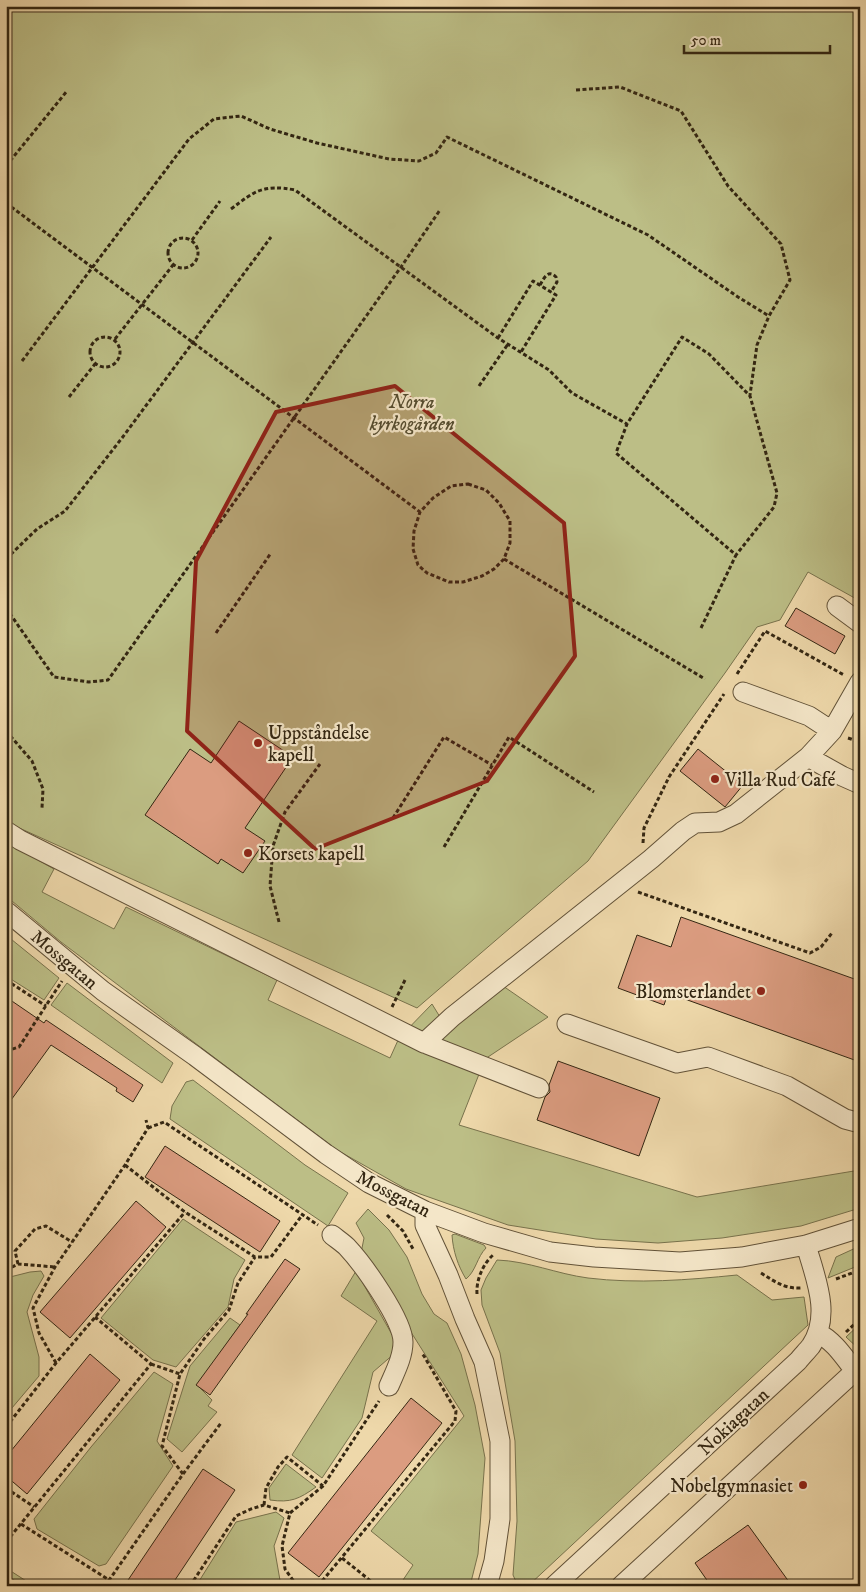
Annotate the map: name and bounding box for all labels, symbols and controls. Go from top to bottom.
scale bar [684,22,830,54]
text: 50 m [691,31,721,50]
park label: Norra kyrkogården [369,391,455,436]
place label: Uppståndelse kapell [268,722,369,767]
marker: Uppståndelse kapell [252,737,264,749]
place label: Villa Rud Café [724,769,835,792]
marker: Villa Rud Café [709,773,721,785]
place label: Korsets kapell [258,843,365,866]
marker: Korsets kapell [242,847,254,859]
street label: Mossgatan [26,925,102,995]
place label: Blomsterlandet [636,981,751,1004]
marker: Blomsterlandet [755,985,767,997]
street label: Mossgatan [352,1166,434,1223]
street label: Nokiagatan [694,1384,774,1461]
place label: Nobelgymnasiet [670,1475,793,1498]
marker: Nobelgymnasiet [797,1479,809,1491]

